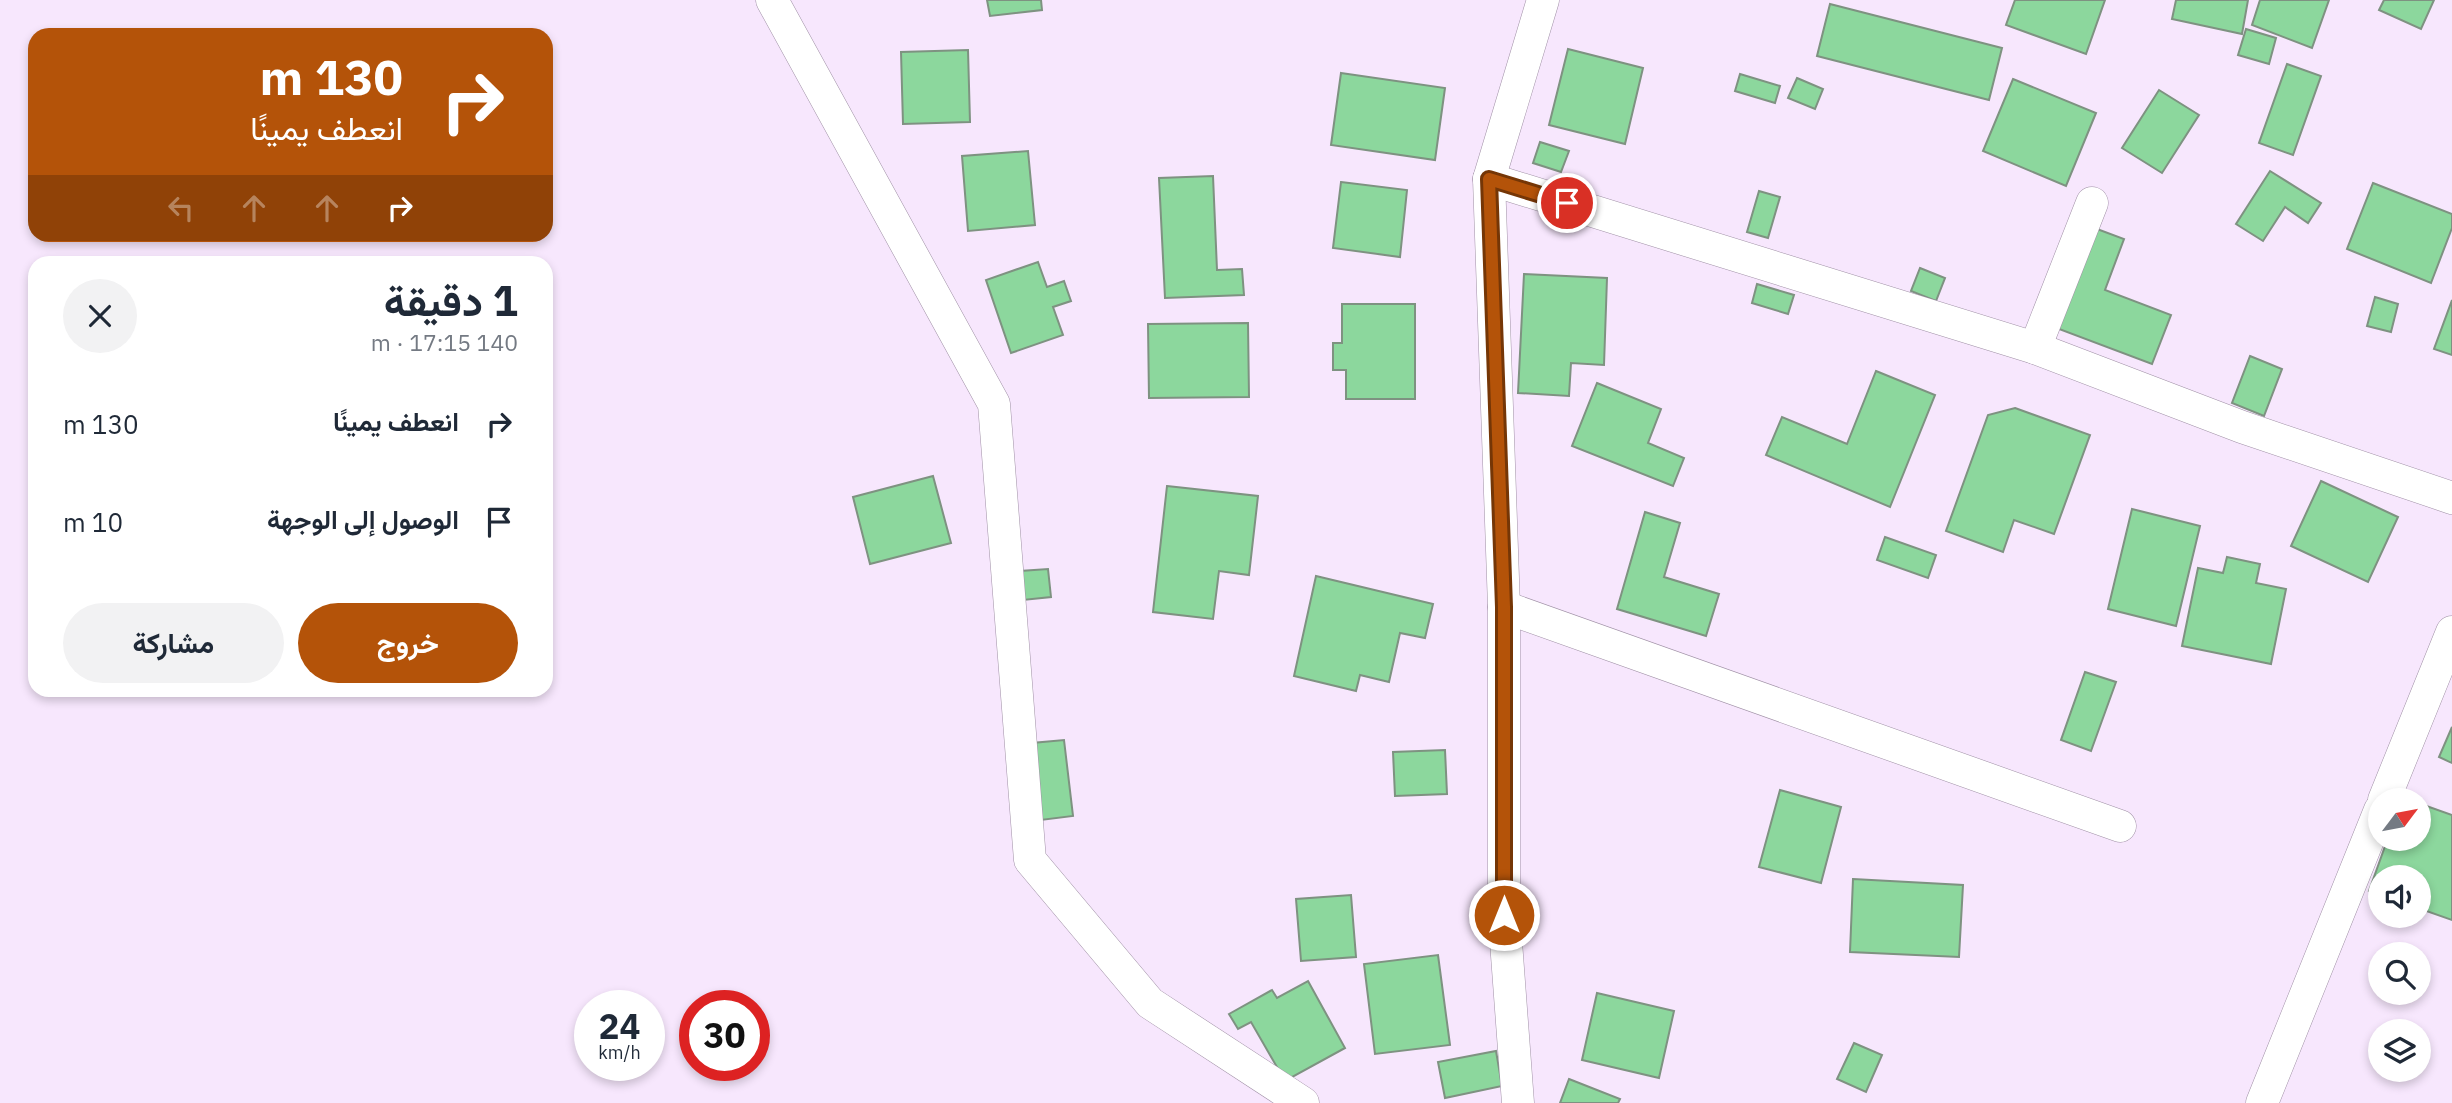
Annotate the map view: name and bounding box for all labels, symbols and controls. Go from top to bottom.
text: 130 m [259,45,403,108]
icon: right [427,56,518,147]
text: انعطف يمينًا [250,107,403,149]
pin [1537,173,1597,233]
icon: arrive [1548,184,1586,222]
icon: left [162,189,200,227]
icon: ahead [235,189,273,227]
icon: ahead [308,189,346,227]
icon: right [381,189,419,227]
text: 1 دقيقة [384,273,518,328]
button: close [63,279,137,353]
text: 140 m · 17:15 [371,327,518,357]
text: انعطف يمينًا [333,404,459,438]
icon: right [480,405,518,443]
text: 130 m [63,407,139,441]
text: الوصول إلى الوجهة [267,502,459,536]
icon: arrive [480,503,518,541]
text: 10 m [63,505,123,539]
button: مشاركة [63,603,284,683]
button: خروج [298,603,518,683]
north arrow [2368,788,2431,850]
map controls [2368,788,2431,1082]
button: sound [2368,865,2431,928]
position arrow [1467,878,1541,952]
button: search [2368,942,2431,1005]
speed limit sign: 30 [679,990,770,1081]
text: 24 [598,1003,641,1049]
button: layers [2368,1019,2431,1082]
text: km/h [598,1041,641,1064]

